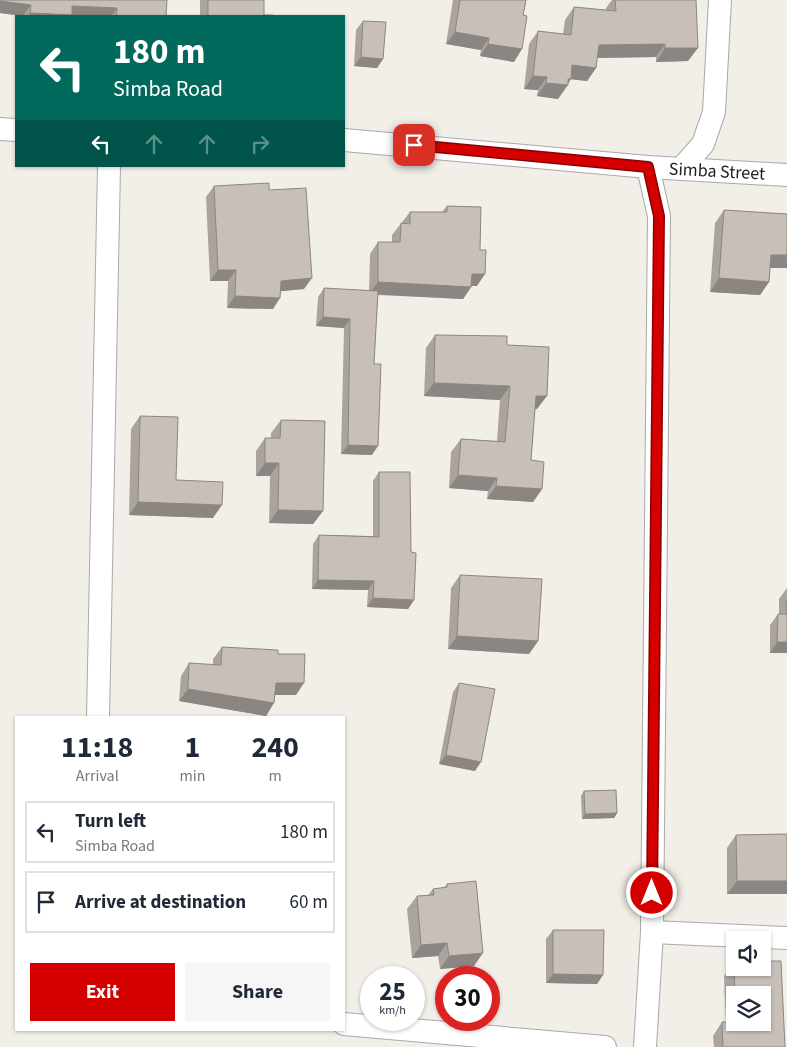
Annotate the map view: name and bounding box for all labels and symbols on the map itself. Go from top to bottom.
pin [393,124,435,166]
street label: Simba Street [668,156,766,187]
position arrow [625,866,677,918]
speed limit sign: 30 [435,966,500,1031]

